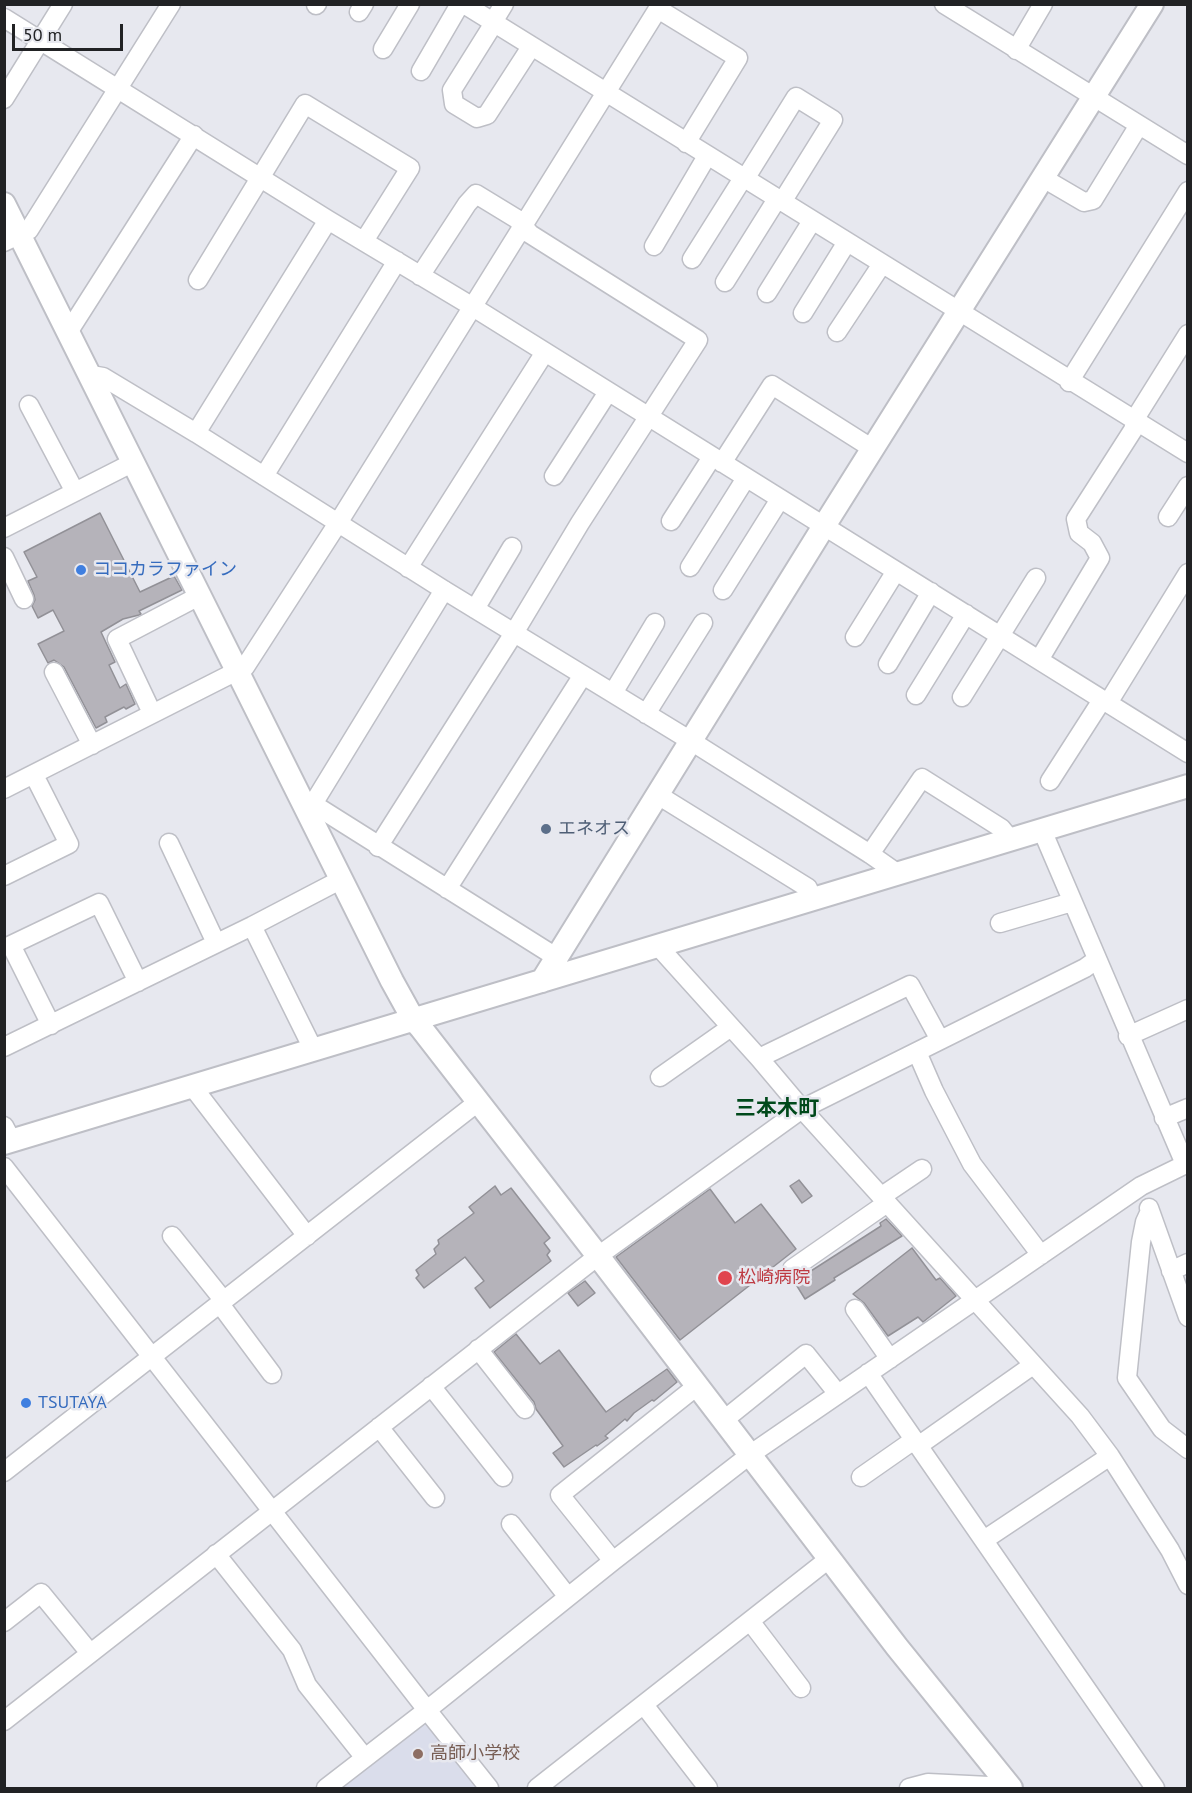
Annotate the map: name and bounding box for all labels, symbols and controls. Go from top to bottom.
scale bar [15,12,126,50]
text: 50 m [23,23,62,46]
place label: ココカラファイン [93,559,237,581]
marker: ココカラファイン [74,563,88,577]
place label: エネオス [558,818,630,840]
marker: エネオス [539,822,553,836]
district label: 三本木町 [735,1096,819,1122]
place label: 松崎病院 [738,1267,810,1289]
marker: 松崎病院 [716,1269,734,1287]
place label: TSUTAYA [38,1392,107,1414]
marker: TSUTAYA [19,1396,33,1410]
place label: 高師小学校 [430,1743,520,1765]
marker: 高師小学校 [411,1747,425,1761]

